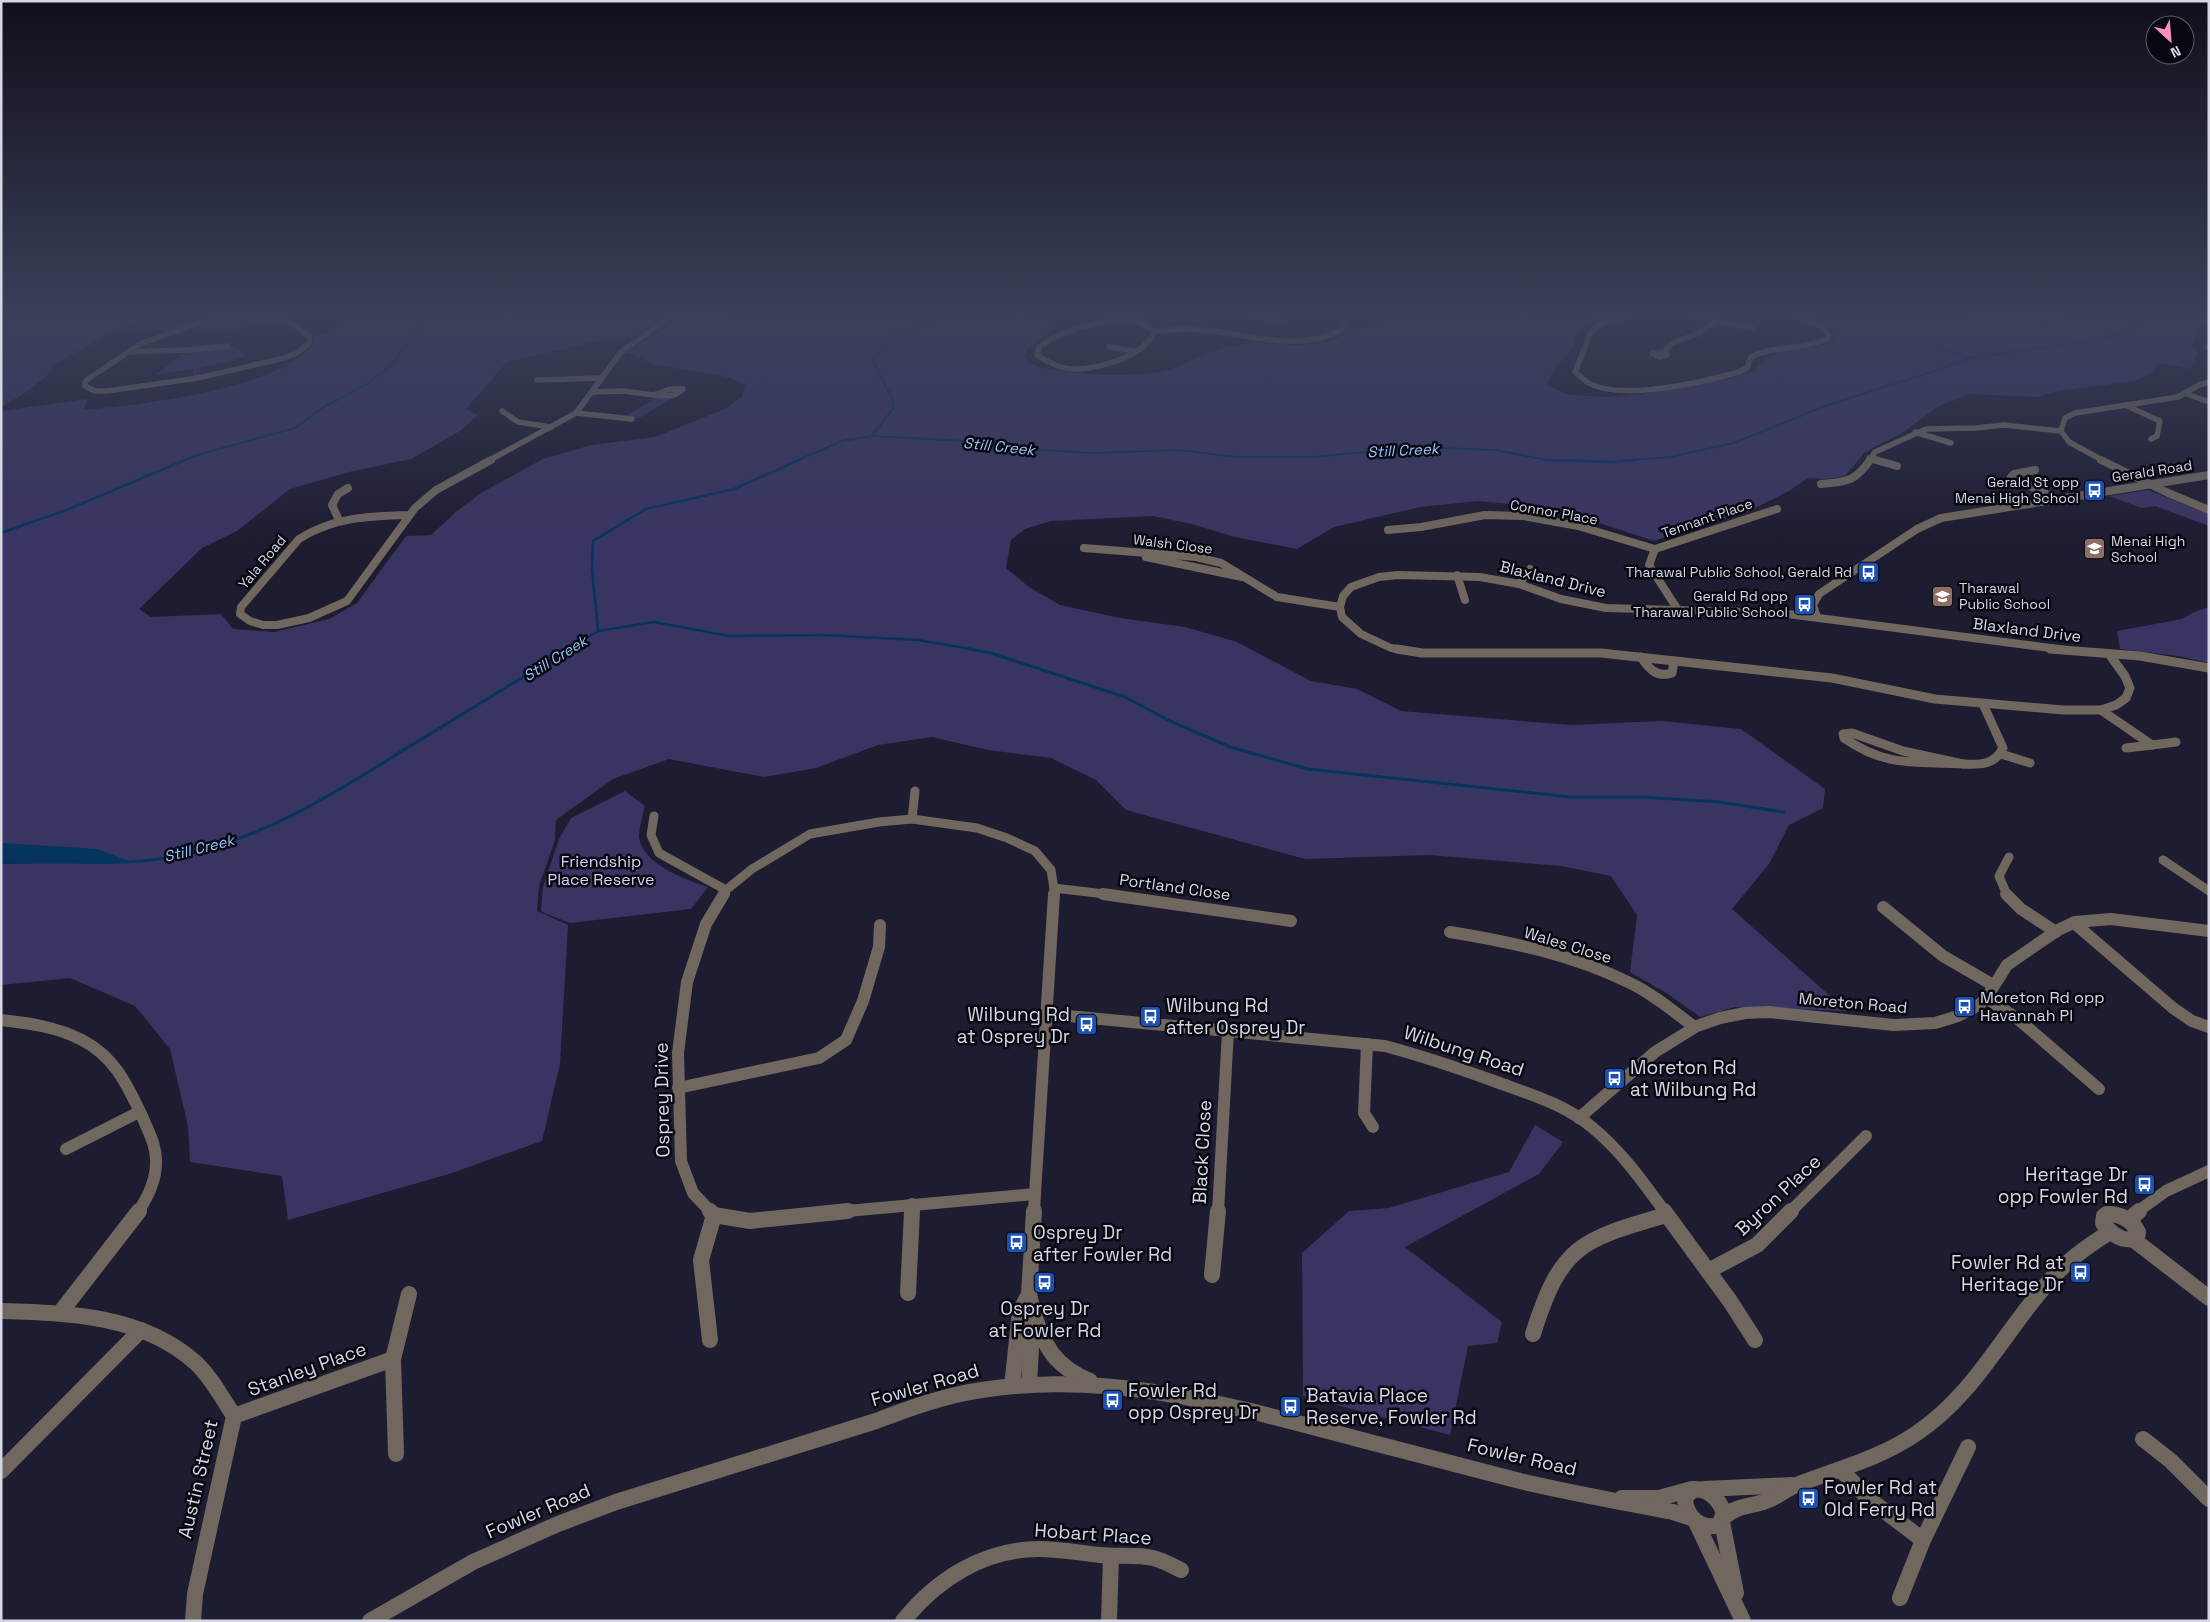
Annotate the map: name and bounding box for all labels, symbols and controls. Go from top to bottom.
north arrow [2145,15,2195,65]
text: N [2168,42,2184,62]
water label: Still Creek [962,433,1038,459]
water label: Still Creek [1367,439,1441,461]
street label: Gerald Road [2111,456,2193,486]
place label: Gerald St opp Menai High School [1955,473,2079,507]
bus stop icon: Gerald St opp Menai High School [2083,478,2107,502]
street label: Tennant Place [1659,494,1755,542]
street label: Connor Place [1509,495,1599,529]
street label: Walsh Close [1132,530,1214,558]
street label: Yala Road [234,531,290,593]
place label: Menai High School [2111,532,2185,566]
school or university icon: Menai High School [2083,537,2107,561]
street label: Blaxland Drive [1498,556,1608,602]
bus stop icon: Tharawal Public School, Gerald Rd [1856,560,1880,584]
place label: Tharawal Public School, Gerald Rd [1626,563,1852,581]
place label: Tharawal Public School [1959,579,2050,613]
school or university icon: Tharawal Public School [1931,584,1955,608]
place label: Gerald Rd opp Tharawal Public School [1633,587,1788,621]
bus stop icon: Gerald Rd opp Tharawal Public School [1792,592,1816,616]
street label: Blaxland Drive [1972,613,2082,647]
water label: Still Creek [520,630,592,685]
water label: Still Creek [162,830,238,866]
park label: Friendship Place Reserve [548,851,654,890]
street label: Portland Close [1118,869,1232,905]
street label: Wales Close [1521,922,1615,968]
place label: Moreton Rd opp Havannah Pl [1980,987,2105,1026]
street label: Moreton Road [1798,988,1908,1018]
place label: Wilbung Rd after Osprey Dr [1166,993,1305,1040]
bus stop icon: Moreton Rd opp Havannah Pl [1952,994,1976,1018]
place label: Wilbung Rd at Osprey Dr [957,1002,1070,1049]
bus stop icon: Wilbung Rd after Osprey Dr [1138,1004,1162,1028]
bus stop icon: Wilbung Rd at Osprey Dr [1074,1013,1098,1037]
street label: Wilbung Road [1401,1020,1527,1082]
street label: Osprey Drive [648,1042,676,1158]
place label: Moreton Rd at Wilbung Rd [1630,1055,1757,1102]
bus stop icon: Moreton Rd at Wilbung Rd [1602,1066,1626,1090]
street label: Black Close [1187,1099,1217,1205]
street label: Byron Place [1730,1149,1826,1241]
place label: Heritage Dr opp Fowler Rd [1998,1162,2128,1209]
bus stop icon: Heritage Dr opp Fowler Rd [2132,1173,2156,1197]
place label: Osprey Dr after Fowler Rd [1033,1220,1172,1267]
bus stop icon: Osprey Dr after Fowler Rd [1005,1231,1029,1255]
place label: Fowler Rd at Heritage Dr [1951,1250,2064,1297]
bus stop icon: Fowler Rd at Heritage Dr [2068,1261,2092,1285]
bus stop icon: Osprey Dr at Fowler Rd [1033,1270,1057,1294]
place label: Osprey Dr at Fowler Rd [988,1296,1102,1343]
street label: Stanley Place [244,1336,370,1402]
street label: Fowler Road [868,1358,982,1412]
place label: Fowler Rd opp Osprey Dr [1128,1378,1258,1425]
place label: Batavia Place Reserve, Fowler Rd [1306,1383,1477,1430]
bus stop icon: Fowler Rd opp Osprey Dr [1100,1389,1124,1413]
bus stop icon: Batavia Place Reserve, Fowler Rd [1278,1394,1302,1418]
street label: Austin Street [172,1417,224,1541]
street label: Fowler Road [1465,1432,1579,1482]
place label: Fowler Rd at Old Ferry Rd [1824,1475,1937,1522]
street label: Fowler Road [482,1478,594,1544]
bus stop icon: Fowler Rd at Old Ferry Rd [1796,1486,1820,1510]
street label: Hobart Place [1034,1517,1152,1551]

